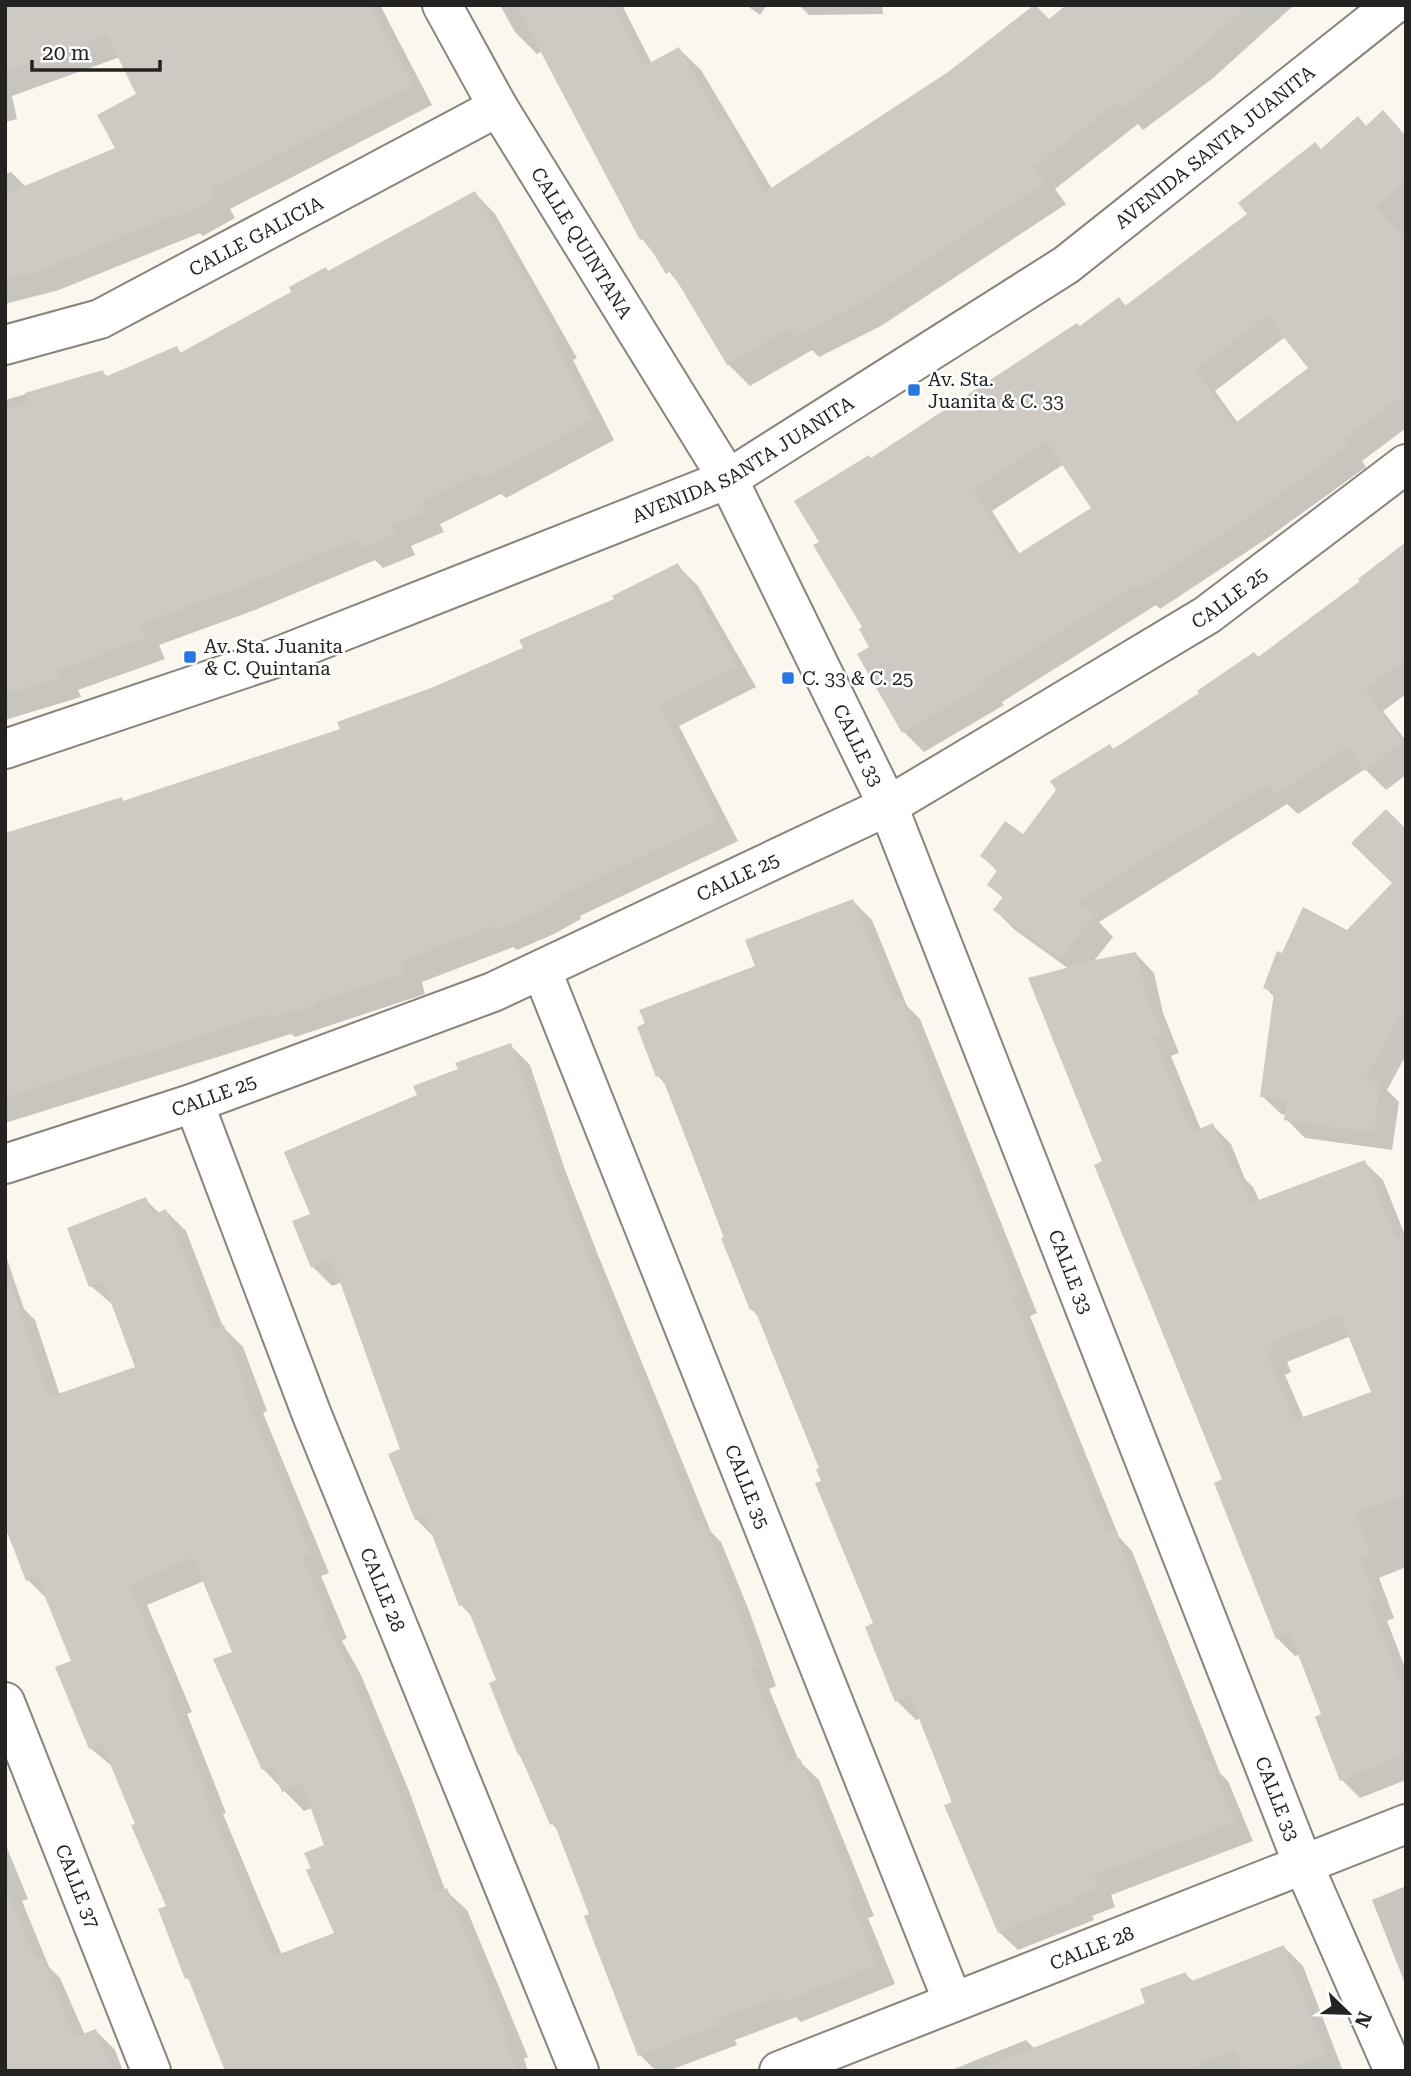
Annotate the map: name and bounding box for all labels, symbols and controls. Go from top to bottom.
scale bar [32,28,159,72]
text: 20 m [42,41,90,65]
street label: AVENIDA SANTA JUANITA [1110,60,1320,234]
street label: CALLE QUINTANA [526,163,637,324]
street label: CALLE GALICIA [185,191,328,282]
place label: Av. Sta. Juanita & C. 33 [928,368,1064,413]
marker: Av. Sta. Juanita & C. 33 [906,382,922,398]
street label: AVENIDA SANTA JUANITA [629,391,859,528]
street label: CALLE 25 [1187,562,1272,634]
place label: Av. Sta. Juanita & C. Quintana [204,635,344,680]
marker: Av. Sta. Juanita & C. Quintana [182,649,198,665]
place label: C. 33 & C. 25 [802,667,913,690]
marker: C. 33 & C. 25 [780,670,796,686]
street label: CALLE 33 [828,700,888,790]
street label: CALLE 25 [693,848,783,907]
street label: CALLE 25 [169,1070,260,1121]
street label: CALLE 33 [1043,1226,1097,1317]
street label: CALLE 35 [720,1441,774,1532]
street label: CALLE 28 [355,1544,410,1635]
street label: CALLE 33 [1250,1753,1304,1844]
street label: CALLE 37 [50,1841,105,1932]
street label: CALLE 28 [1046,1921,1137,1975]
north arrow [1313,1978,1383,2048]
text: N [1350,2008,1377,2031]

